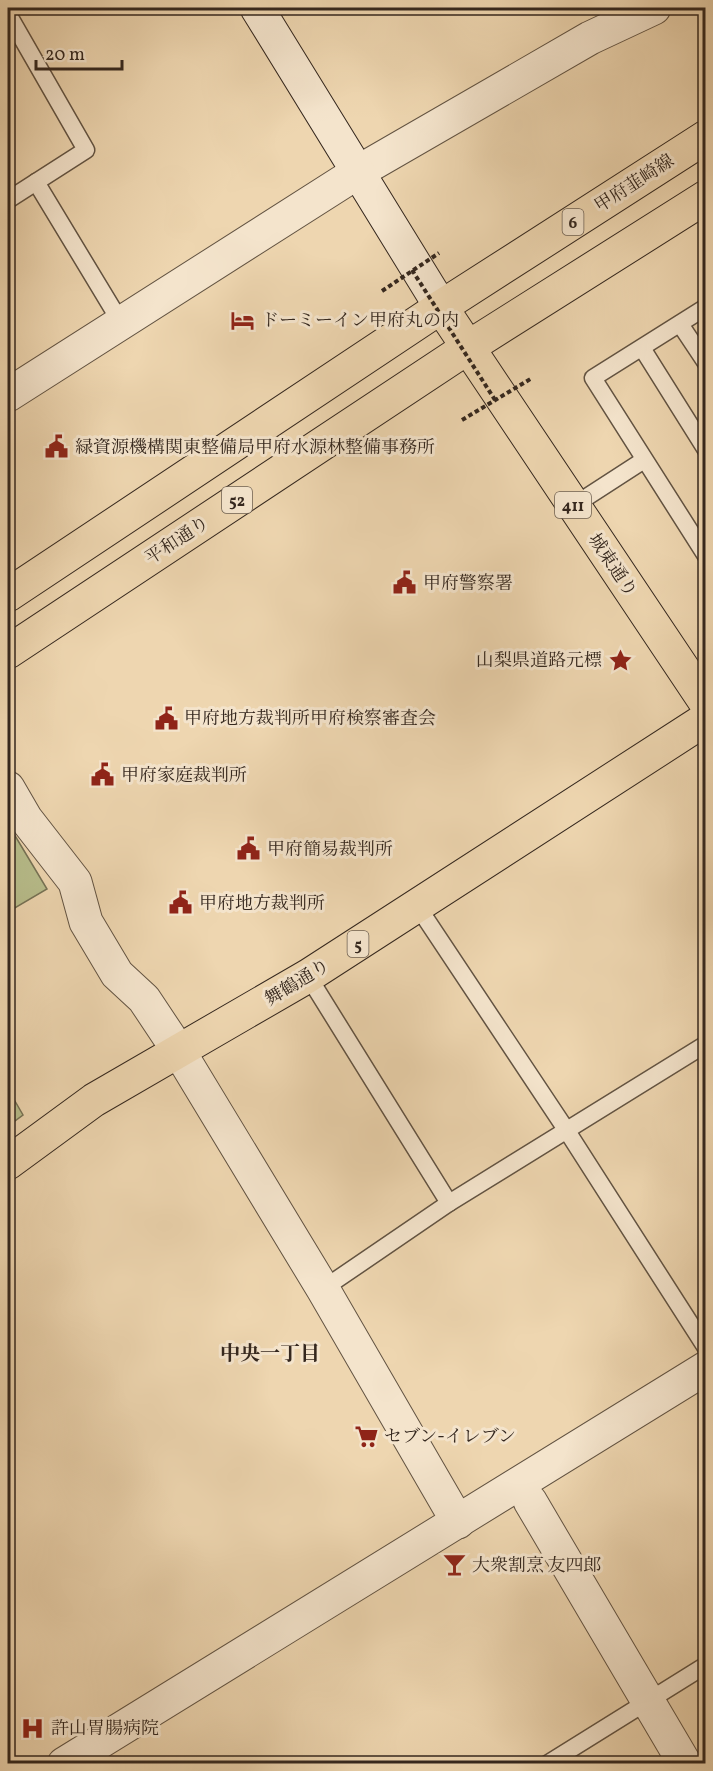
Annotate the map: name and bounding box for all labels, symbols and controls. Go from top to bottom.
scale bar [36,33,122,71]
text: 20 m [45,43,85,68]
street label: 甲府韮崎線 [590,149,679,219]
road number: 6 [562,209,584,235]
hotel icon: ドーミーイン甲府丸の内 [230,307,256,333]
place label: ドーミーイン甲府丸の内 [261,309,459,334]
public building icon: 緑資源機構関東整備局甲府水源林整備事務所 [44,434,70,460]
place label: 緑資源機構関東整備局甲府水源林整備事務所 [75,436,435,461]
road number: 52 [222,487,252,513]
road number: 411 [555,492,591,518]
street label: 平和通り [141,511,215,571]
street label: 城東通り [581,529,642,603]
public building icon: 甲府警察署 [392,570,418,596]
place label: 甲府警察署 [423,572,513,597]
place icon: 山梨県道路元標 [607,647,633,673]
place label: 山梨県道路元標 [476,649,602,674]
public building icon: 甲府地方裁判所甲府検察審査会 [153,705,179,731]
place label: 甲府地方裁判所甲府検察審査会 [184,707,436,732]
public building icon: 甲府家庭裁判所 [90,762,116,788]
place label: 甲府家庭裁判所 [121,764,247,789]
public building icon: 甲府簡易裁判所 [236,836,262,862]
place label: 甲府簡易裁判所 [267,838,393,863]
public building icon: 甲府地方裁判所 [168,890,194,916]
place label: 甲府地方裁判所 [199,892,325,917]
road number: 5 [348,931,368,957]
street label: 舞鶴通り [260,954,335,1013]
district label: 中央一丁目 [220,1341,320,1369]
supermarket icon: セブン-イレブン [353,1423,379,1449]
place label: セブン-イレブン [384,1425,516,1450]
bar icon: 大衆割烹 友四郎 [441,1552,467,1578]
place label: 大衆割烹 友四郎 [472,1554,602,1579]
hospital icon: 許山胃腸病院 [20,1715,46,1741]
place label: 許山胃腸病院 [51,1717,159,1742]

